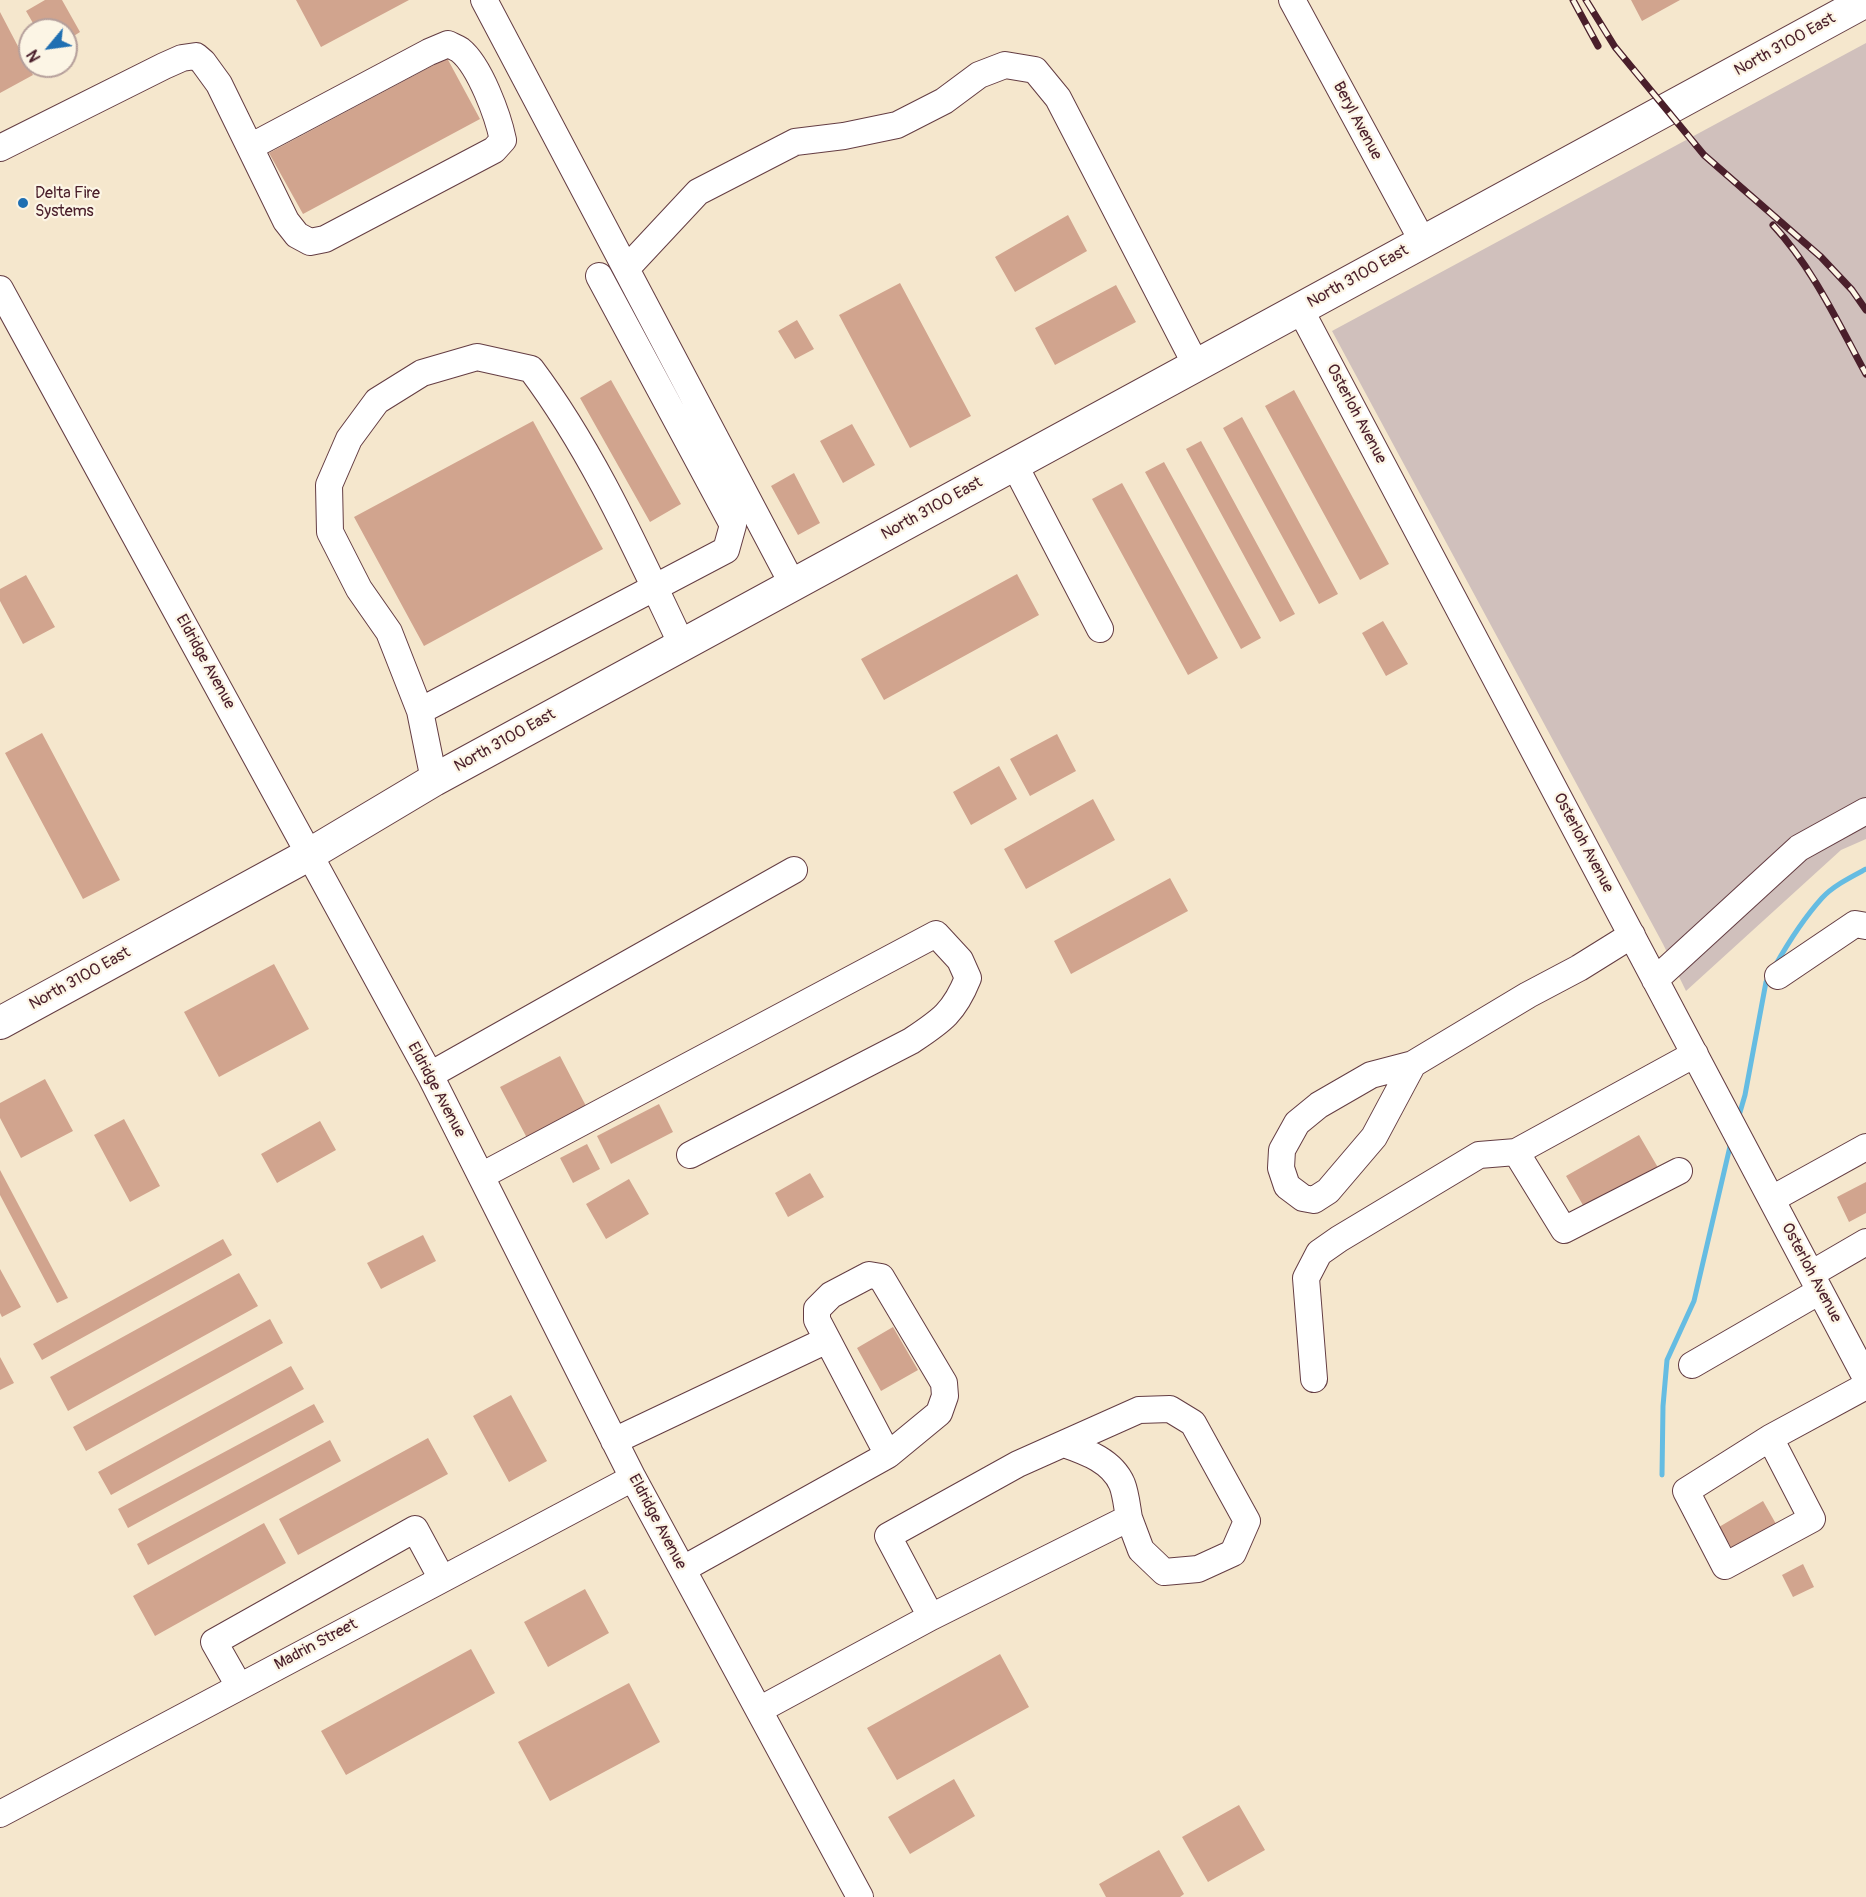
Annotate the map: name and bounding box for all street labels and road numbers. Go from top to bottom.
street label: North 3100 East [1731,9,1839,81]
street label: Beryl Avenue [1328,79,1386,163]
street label: North 3100 East [1304,241,1412,313]
street label: Osterloh Avenue [1322,361,1390,467]
street label: North 3100 East [878,473,986,545]
street label: Eldridge Avenue [171,611,239,713]
street label: North 3100 East [451,705,559,777]
street label: Osterloh Avenue [1549,790,1617,896]
street label: North 3100 East [26,943,134,1015]
street label: Eldridge Avenue [403,1039,469,1141]
street label: Osterloh Avenue [1777,1220,1845,1326]
street label: Eldridge Avenue [624,1471,690,1573]
street label: Madrin Street [271,1615,361,1675]

